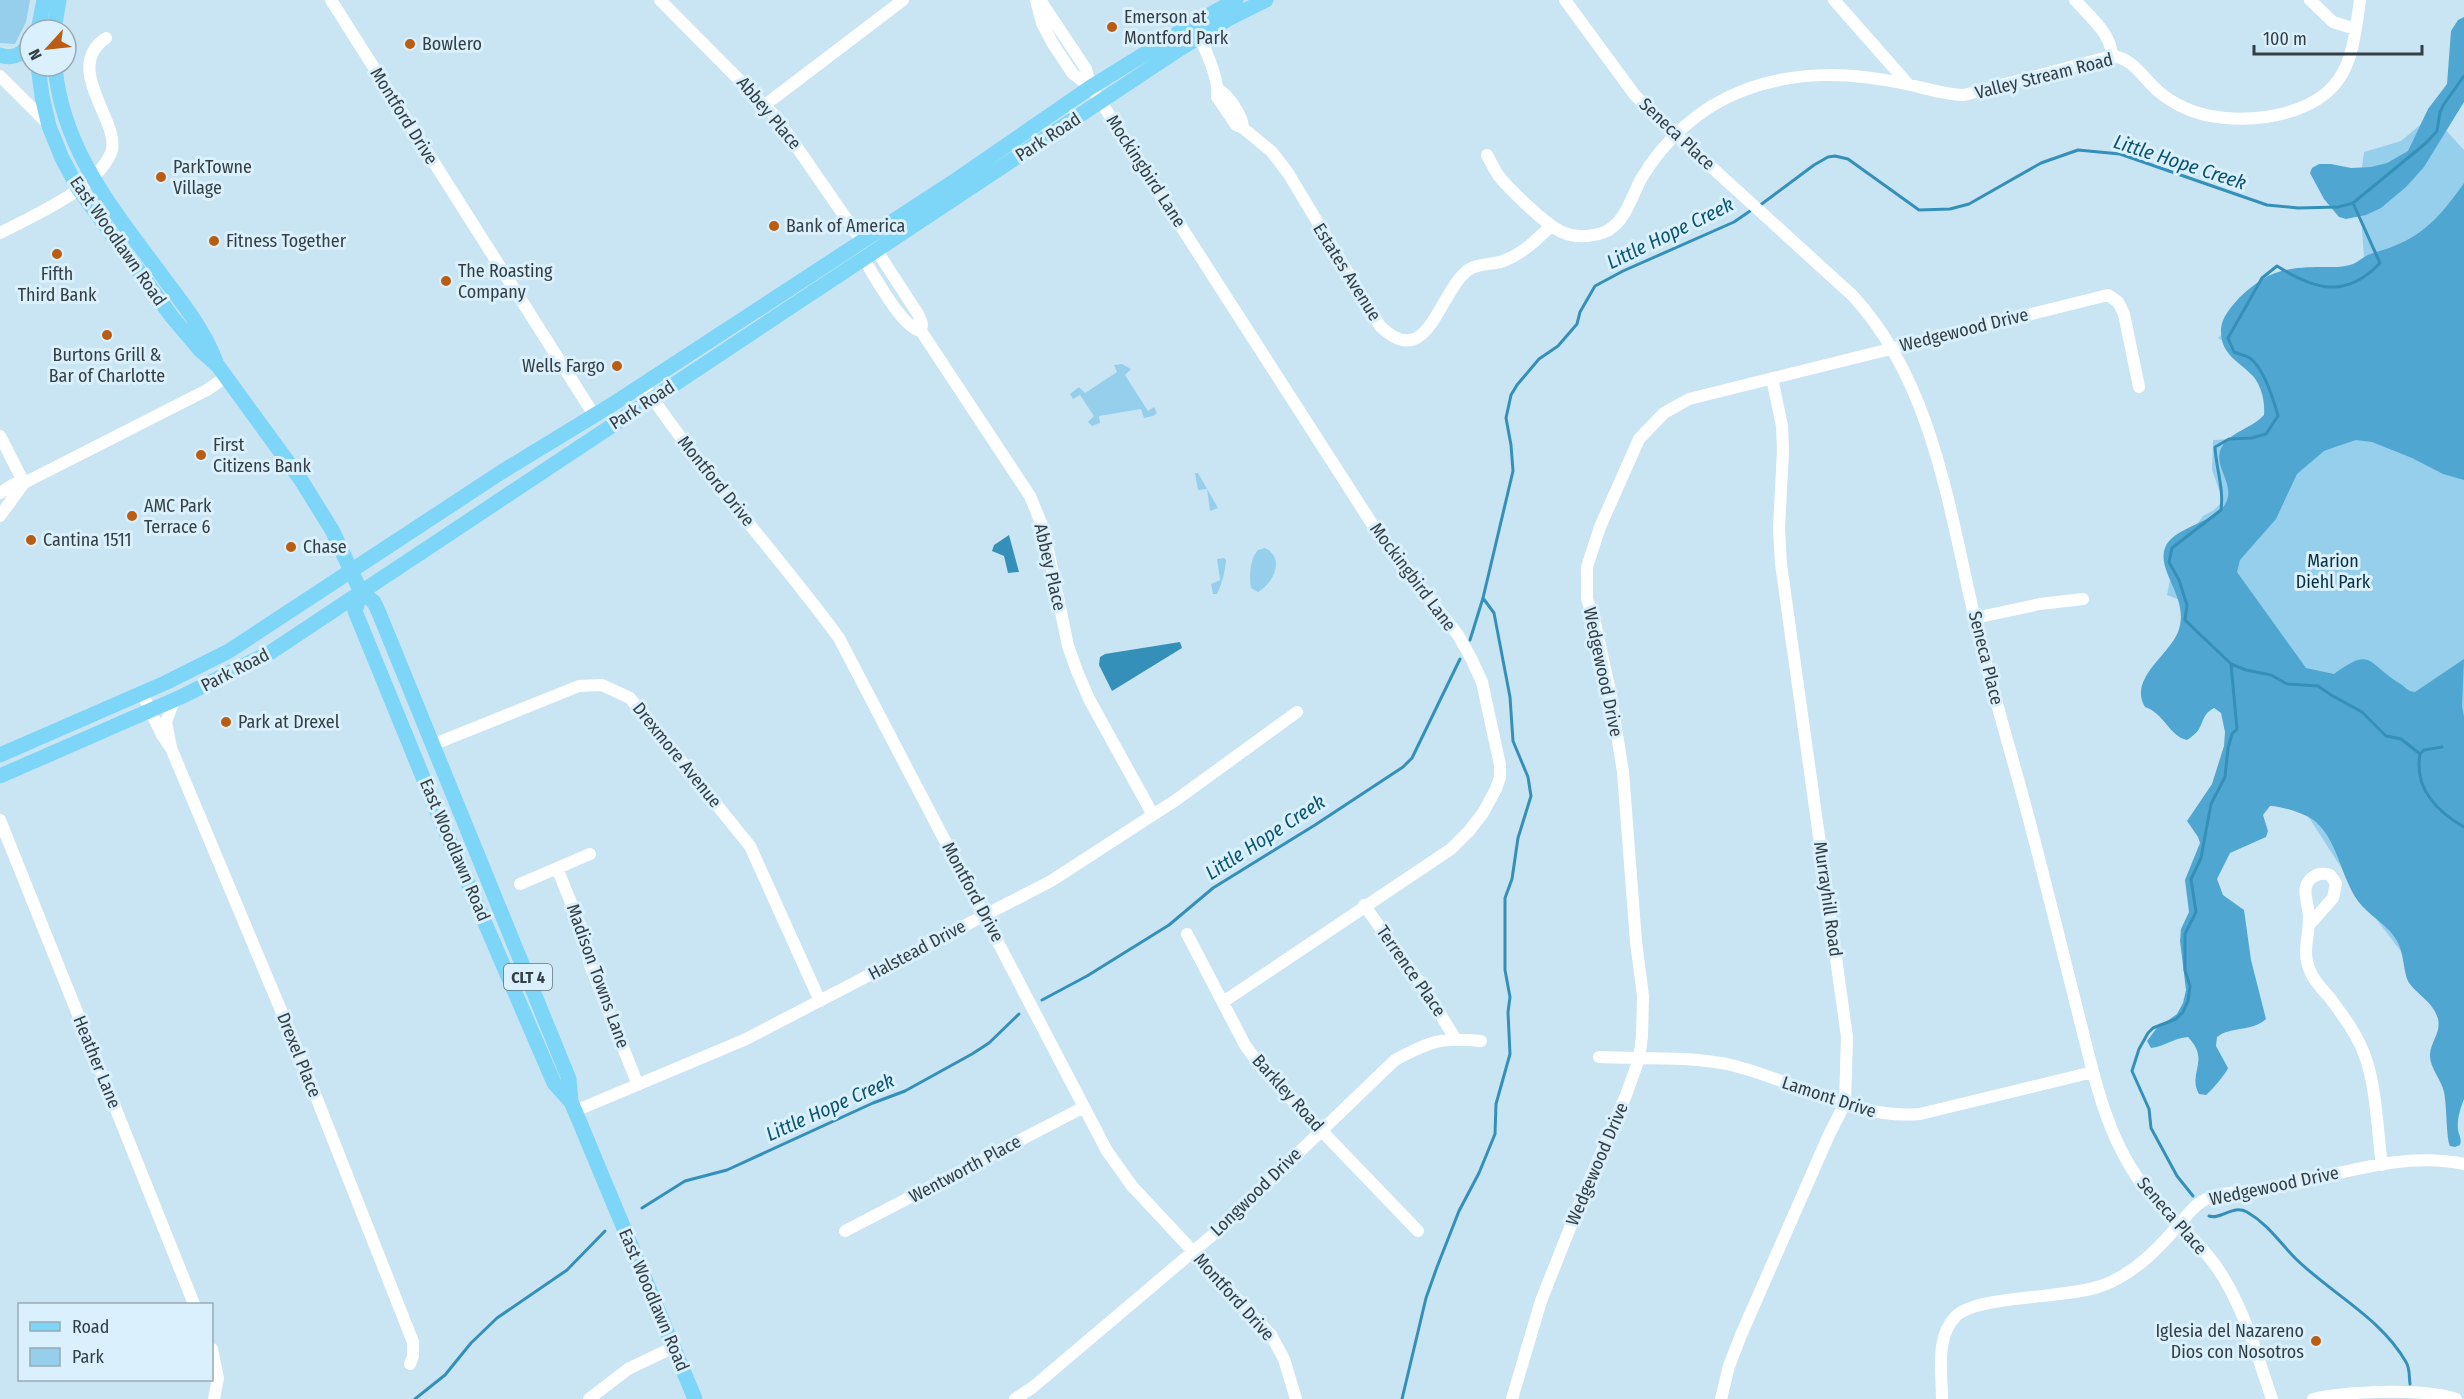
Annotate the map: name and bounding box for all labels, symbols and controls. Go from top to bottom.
place label: Emerson at Montford Park [1124,6,1229,49]
north arrow [18,18,78,78]
scale bar [2254,18,2422,56]
marker: Emerson at Montford Park [1105,20,1119,34]
text: 100 m [2263,28,2307,50]
place label: Bowlero [422,33,482,55]
marker: Bowlero [403,37,417,51]
text: N [24,46,46,63]
street label: Valley Stream Road [1973,48,2115,104]
street label: Montford Drive [365,63,443,169]
street label: Abbey Place [732,72,806,154]
street label: Seneca Place [1634,93,1720,175]
street label: Park Road [1011,108,1085,166]
street label: Mockingbird Lane [1101,111,1191,231]
water label: Little Hope Creek [2111,129,2249,195]
place label: ParkTowne Village [173,156,252,199]
marker: ParkTowne Village [154,170,168,184]
street label: East Woodlawn Road [65,172,171,310]
water label: Little Hope Creek [1603,192,1737,274]
place label: Bank of America [786,215,906,237]
marker: Bank of America [767,219,781,233]
street label: Estates Avenue [1308,219,1386,325]
place label: Fitness Together [226,230,347,252]
marker: Fitness Together [207,234,221,248]
marker: Fifth Third Bank [50,247,64,261]
place label: The Roasting Company [458,260,553,303]
place label: Fifth Third Bank [18,263,97,306]
marker: The Roasting Company [439,274,453,288]
street label: Wedgewood Drive [1897,303,2031,357]
marker: Burtons Grill & Bar of Charlotte [100,328,114,342]
place label: Burtons Grill & Bar of Charlotte [49,344,165,387]
place label: Wells Fargo [522,355,605,377]
marker: Wells Fargo [610,359,624,373]
street label: Park Road [605,376,679,434]
street label: Montford Drive [673,431,759,531]
place label: First Citizens Bank [213,434,312,477]
marker: First Citizens Bank [194,448,208,462]
place label: AMC Park Terrace 6 [144,495,212,538]
marker: AMC Park Terrace 6 [125,509,139,523]
street label: Mockingbird Lane [1365,519,1461,635]
street label: Abbey Place [1029,521,1071,613]
place label: Cantina 1511 [43,529,131,551]
marker: Cantina 1511 [24,533,38,547]
place label: Chase [303,536,347,558]
marker: Chase [284,540,298,554]
park label: Marion Diehl Park [2296,550,2371,593]
street label: Wedgewood Drive [1579,605,1627,739]
street label: Seneca Place [1964,609,2008,707]
street label: Park Road [197,644,273,696]
street label: Drexmore Avenue [628,698,726,812]
place label: Park at Drexel [238,711,340,733]
marker: Park at Drexel [219,715,233,729]
street label: East Woodlawn Road [415,775,495,925]
water label: Little Hope Creek [1201,789,1330,885]
street label: Montford Drive [937,838,1009,946]
street label: Murrayhill Road [1809,840,1847,958]
street label: Madison Towns Lane [562,901,634,1051]
street label: Halstead Drive [865,915,970,985]
street label: Terrence Place [1372,921,1451,1021]
road number: CLT 4 [504,964,552,990]
street label: Drexel Place [272,1009,326,1101]
street label: Heather Lane [68,1012,126,1112]
street label: Barkley Road [1248,1050,1328,1136]
water label: Little Hope Creek [762,1068,898,1146]
street label: Lamont Drive [1779,1071,1879,1123]
street label: Wedgewood Drive [1561,1099,1633,1229]
street label: Wentworth Place [905,1130,1025,1208]
street label: Longwood Drive [1206,1143,1306,1241]
street label: Wedgewood Drive [2207,1162,2341,1210]
street label: Seneca Place [2132,1173,2212,1259]
street label: East Woodlawn Road [614,1225,694,1375]
street label: Montford Drive [1189,1249,1279,1345]
legend [18,1303,213,1381]
text: Road [72,1316,109,1338]
place label: Iglesia del Nazareno Dios con Nosotros [2155,1320,2304,1363]
marker: Iglesia del Nazareno Dios con Nosotros [2309,1334,2323,1348]
text: Park [72,1346,105,1368]

